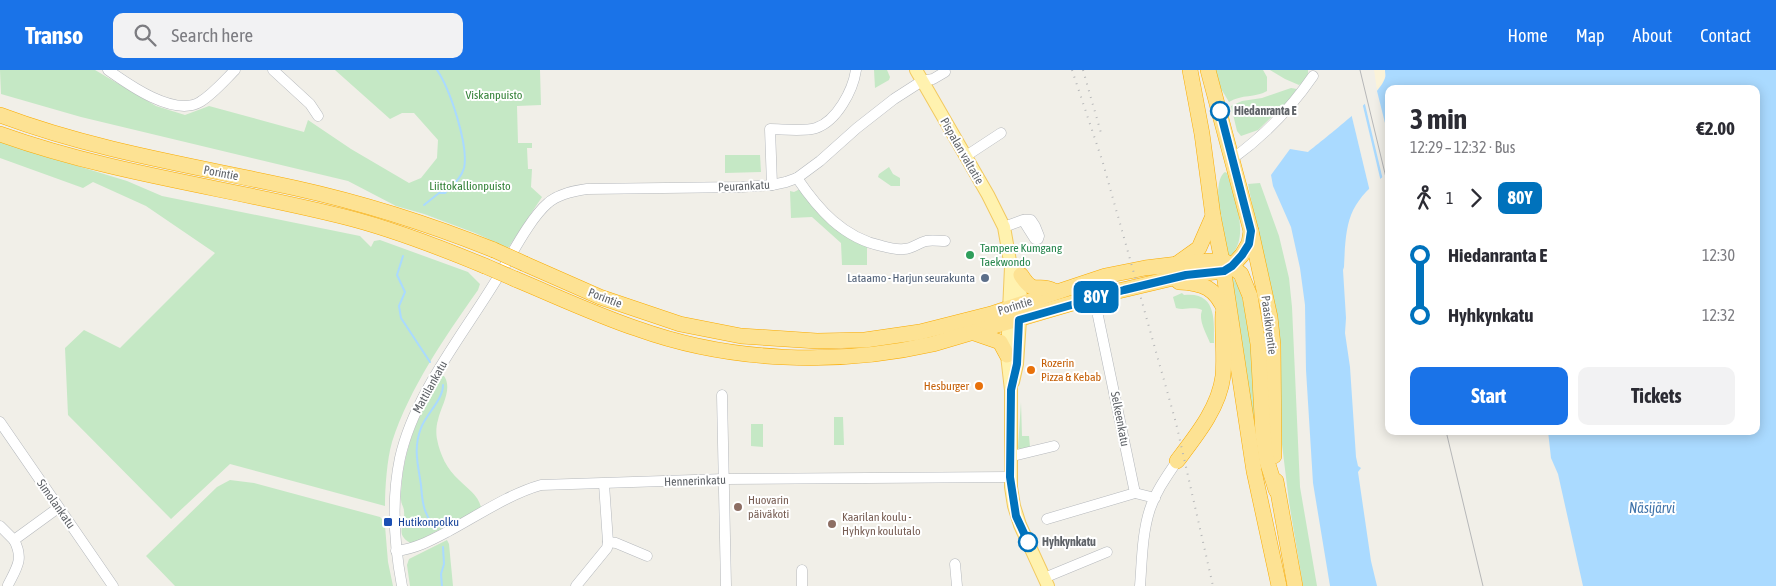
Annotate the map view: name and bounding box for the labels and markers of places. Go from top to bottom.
marker: Hiedanranta E [1210,101,1230,121]
place label: Hiedanranta E [1234,104,1297,118]
place label: Tampere Kumgang Taekwondo [980,241,1063,269]
marker: Tampere Kumgang Taekwondo [964,249,976,261]
place label: Lataamo - Harjun seurakunta [847,271,975,285]
marker: Lataamo - Harjun seurakunta [979,272,991,284]
place label: Rozerin Pizza & Kebab [1041,356,1102,384]
marker: Rozerin Pizza & Kebab [1025,364,1037,376]
place label: Hesburger [924,379,969,393]
marker: Hesburger [973,380,985,392]
place label: Huovarin päiväkoti [748,493,789,521]
marker: Huovarin päiväkoti [732,501,744,513]
place label: Kaarilan koulu - Hyhkyn koulutalo [842,510,921,538]
place label: Hutikonpolku [398,515,459,529]
marker: Hutikonpolku [382,516,394,528]
marker: Kaarilan koulu - Hyhkyn koulutalo [826,518,838,530]
marker: Hyhkynkatu [1018,532,1038,552]
place label: Hyhkynkatu [1042,535,1096,549]

